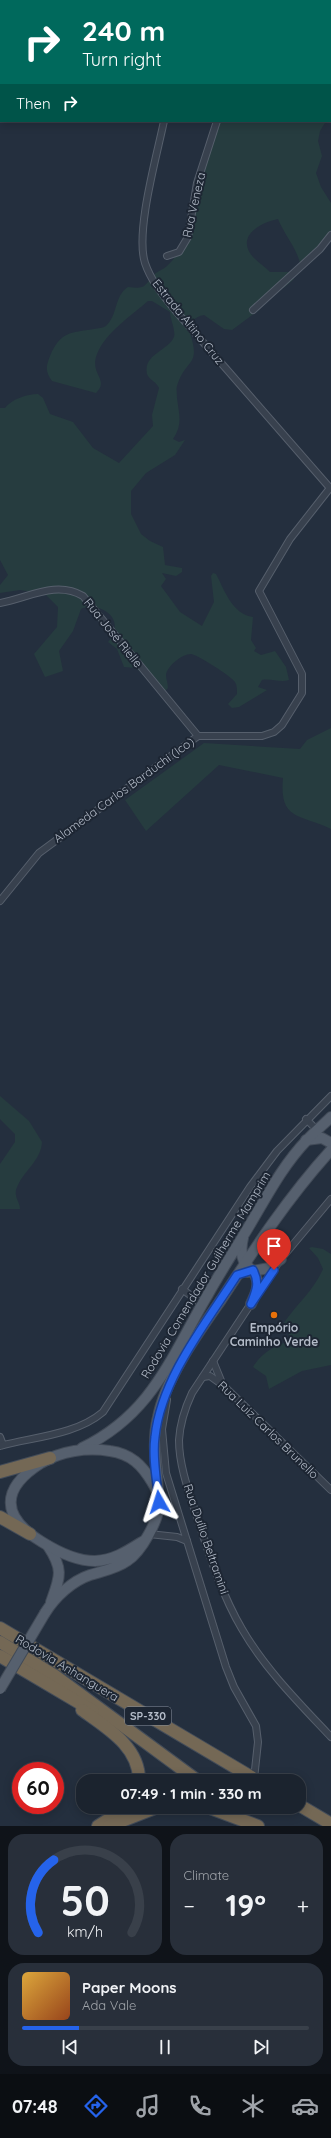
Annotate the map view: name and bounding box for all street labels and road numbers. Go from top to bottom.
street label: Rua Veneza [179,171,208,239]
street label: Estrada Altino Cruz [149,276,228,368]
street label: Rua José Rielle [81,595,146,670]
street label: Alameda Carlos Barduchi (Ico) [51,734,197,846]
street label: Rodovia Comendador Guilherme Mamprim [138,1168,274,1381]
street label: Rua Luiz Carlos Brunello [215,1378,322,1482]
street label: Rua Duílio Beltramini [181,1482,232,1596]
street label: Rodovia Anhanguera [13,1631,122,1704]
road number: SP-330 [125,1707,171,1725]

